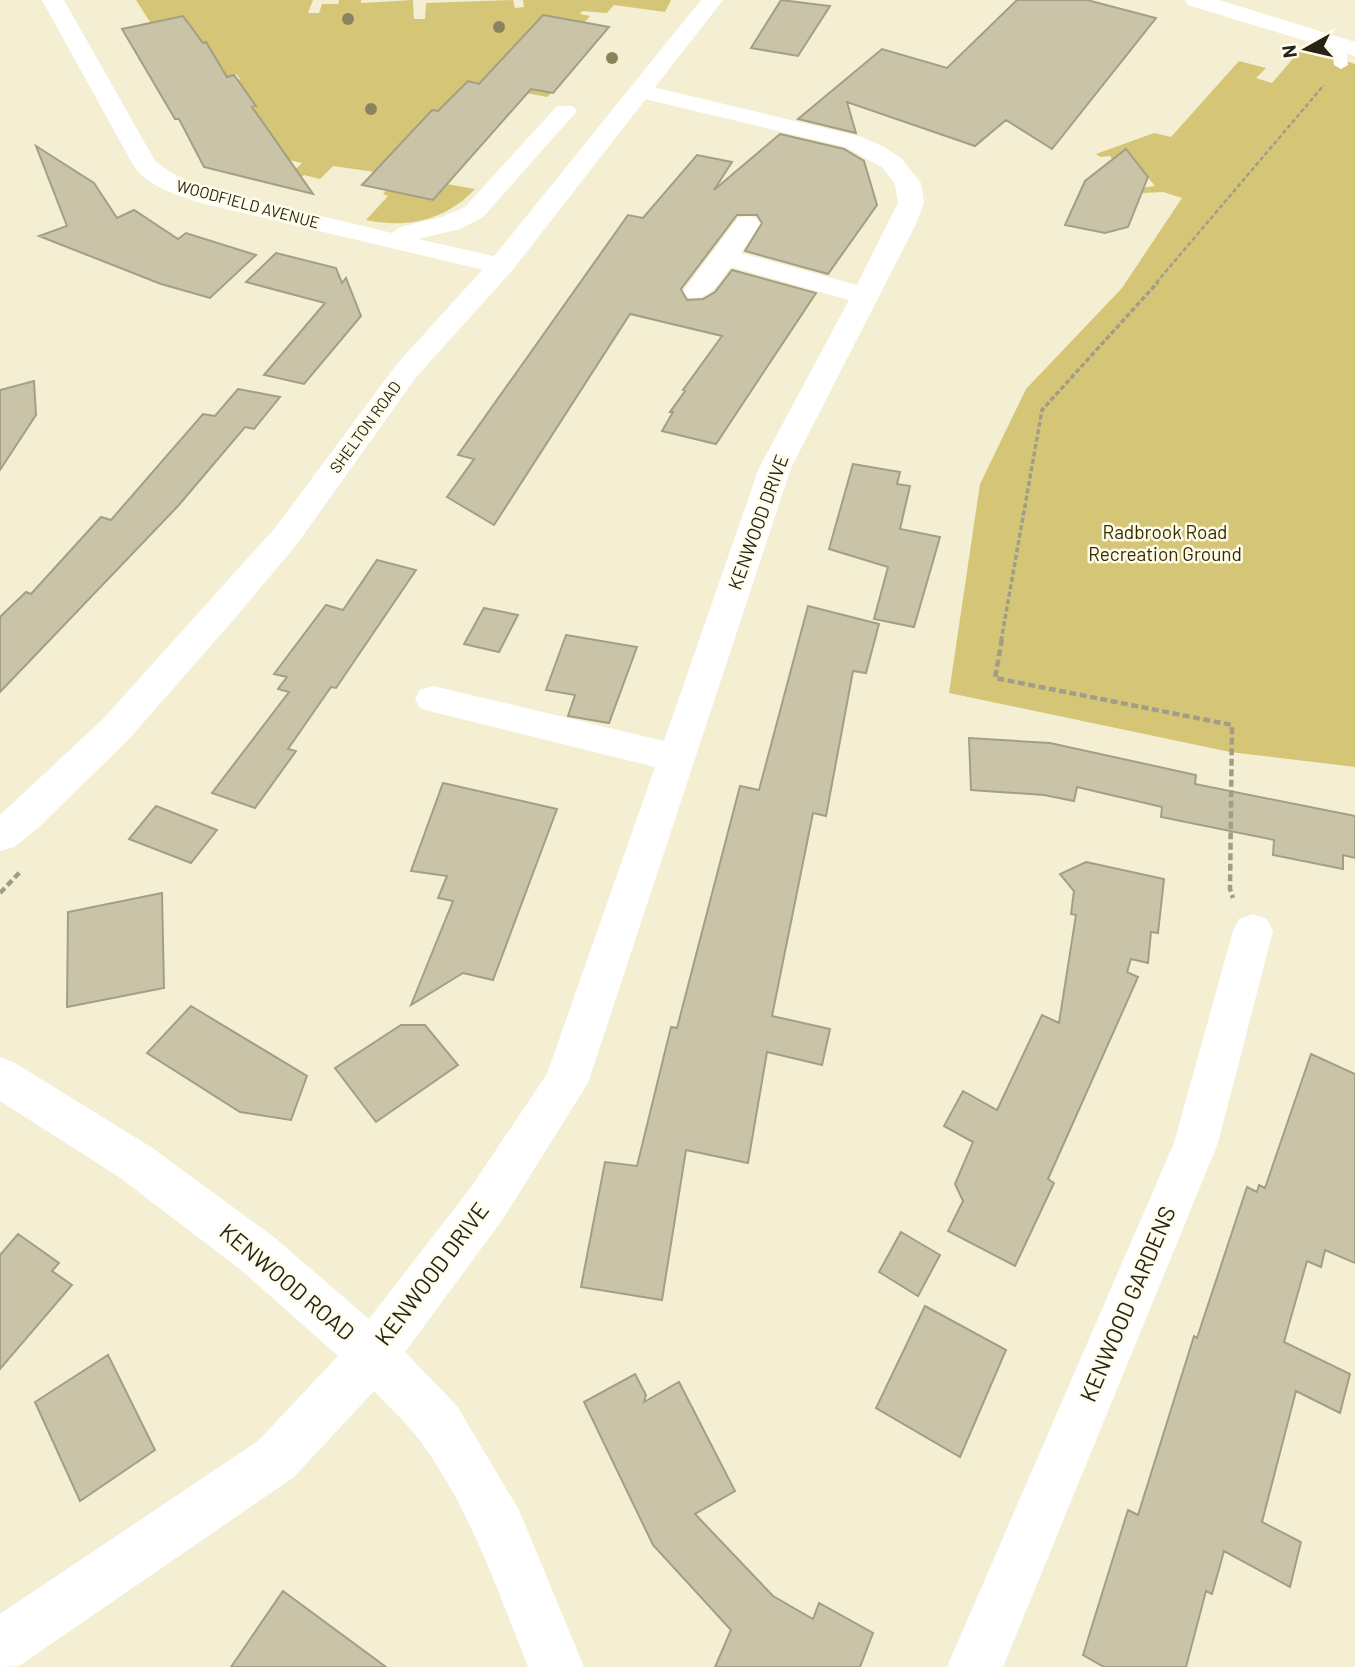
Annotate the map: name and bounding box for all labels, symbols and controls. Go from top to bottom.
north arrow [1271,14,1341,84]
text: N [1276,44,1301,59]
street label: WOODFIELD AVENUE [175,175,322,232]
street label: SHELTON ROAD [325,377,404,476]
street label: KENWOOD DRIVE [722,451,793,593]
park label: Radbrook Road Recreation Ground [1088,520,1242,565]
street label: KENWOOD DRIVE [368,1196,494,1351]
street label: KENWOOD GARDENS [1073,1202,1181,1406]
street label: KENWOOD ROAD [215,1217,361,1346]

